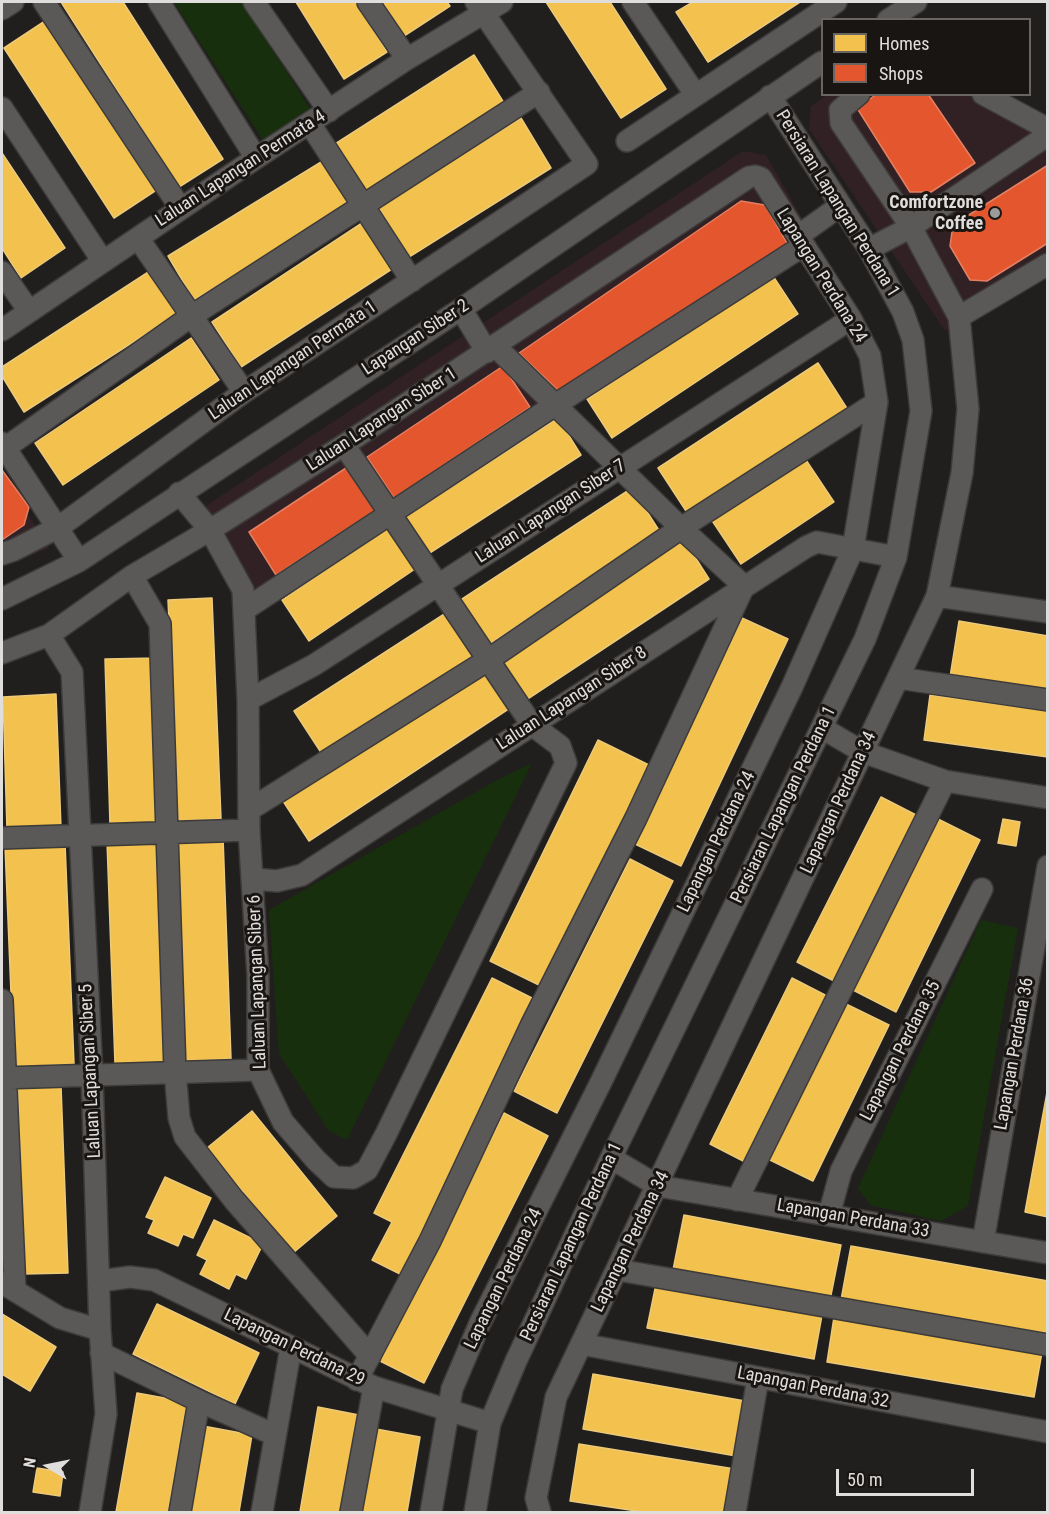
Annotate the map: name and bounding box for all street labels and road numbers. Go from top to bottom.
street label: Laluan Lapangan Permata 4 [152,106,330,232]
street label: Persiaran Lapangan Perdana 1 [770,106,904,302]
street label: Lapangan Perdana 24 [771,205,871,347]
street label: Lapangan Siber 2 [359,295,473,381]
street label: Laluan Lapangan Permata 1 [205,297,381,425]
street label: Laluan Lapangan Siber 1 [303,363,461,477]
street label: Laluan Lapangan Siber 7 [472,455,630,569]
street label: Laluan Lapangan Siber 8 [493,642,651,756]
street label: Persiaran Lapangan Perdana 1 [727,703,841,907]
street label: Lapangan Perdana 34 [797,729,881,877]
street label: Lapangan Perdana 24 [674,768,760,916]
street label: Laluan Lapangan Siber 6 [244,894,272,1070]
street label: Lapangan Perdana 36 [991,976,1039,1132]
street label: Lapangan Perdana 35 [856,977,946,1125]
street label: Laluan Lapangan Siber 5 [76,983,106,1159]
street label: Persiaran Lapangan Perdana 1 [516,1139,628,1345]
street label: Lapangan Perdana 34 [588,1168,674,1316]
street label: Lapangan Perdana 33 [775,1195,931,1243]
street label: Lapangan Perdana 24 [461,1205,547,1353]
street label: Lapangan Perdana 29 [220,1305,368,1391]
street label: Lapangan Perdana 32 [735,1363,891,1413]

